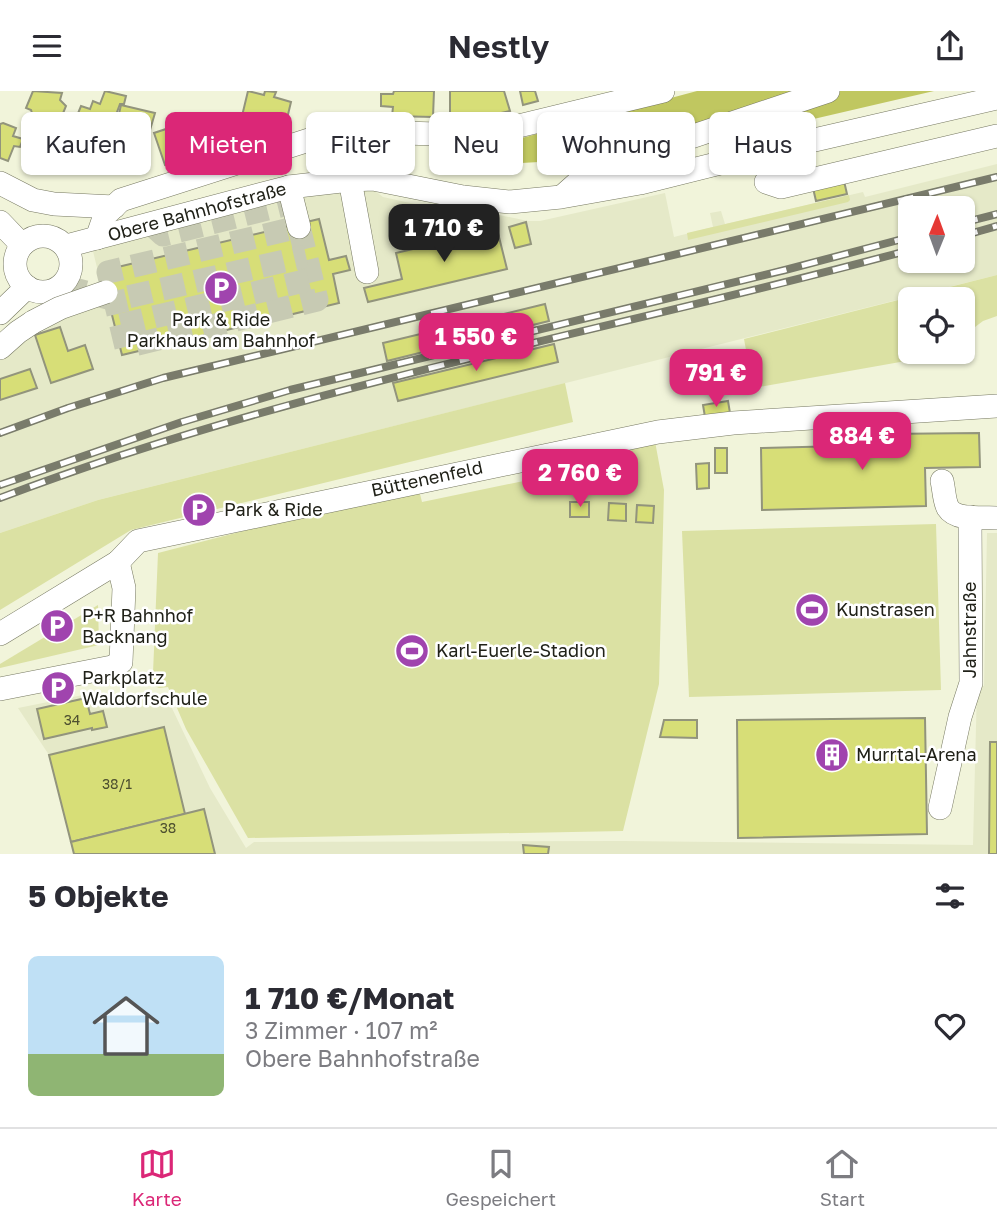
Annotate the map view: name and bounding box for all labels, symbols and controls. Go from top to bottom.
icon: menu [28,27,66,65]
text: Nestly [448,27,549,65]
icon: share [931,27,969,65]
chip: Kaufen [21,112,151,175]
chip: Mieten [165,112,292,175]
chip: Filter [306,112,415,175]
chip: Neu [429,112,523,175]
chip: Wohnung [537,112,695,175]
chip: Haus [709,112,816,175]
street label: Obere Bahnhofstraße [105,177,288,245]
north arrow [898,196,975,273]
map controls [898,196,975,364]
pin: 1 710 € [379,205,509,264]
text: 1 710 € [405,213,483,241]
parking icon: Park & Ride Parkhaus am Bahnhof [202,269,240,307]
button: locate [898,287,975,364]
place label: Park & Ride Parkhaus am Bahnhof [127,308,316,351]
pin: 1 550 € [411,313,541,373]
text: 1 550 € [435,322,517,350]
pin: 791 € [667,349,765,409]
text: 791 € [686,358,746,386]
pin: 884 € [813,413,911,472]
text: 884 € [829,421,895,449]
pin: 2 760 € [515,449,645,509]
street label: Büttenenfeld [369,455,485,501]
text: 2 760 € [538,458,622,486]
parking icon: Park & Ride [180,491,218,529]
place label: Park & Ride [224,498,323,520]
street label: Jahnstraße [958,582,980,678]
sports icon: Kunstrasen [793,591,831,629]
place label: Kunstrasen [836,598,935,620]
place label: P+R Bahnhof Backnang [82,604,193,647]
parking icon: P+R Bahnhof Backnang [38,607,76,645]
sports icon: Karl-Euerle-Stadion [393,632,431,670]
place label: Karl-Euerle-Stadion [436,639,606,661]
place label: Parkplatz Waldorfschule [82,666,207,709]
parking icon: Parkplatz Waldorfschule [39,669,77,707]
house number: 34 [64,711,80,728]
building icon: Murrtal-Arena [813,736,851,774]
place label: Murrtal-Arena [856,743,977,765]
house number: 38/1 [102,775,132,792]
house number: 38 [160,819,176,836]
icon: filters [931,877,969,915]
text: 5 Objekte [28,878,169,914]
text: 1 710 €/Monat [245,980,455,1016]
icon: home [84,984,168,1068]
icon: heart [931,1007,969,1045]
text: 3 Zimmer · 107 m² [245,1016,438,1044]
text: Obere Bahnhofstraße [245,1044,480,1072]
tab: Karte [132,1145,182,1210]
tab: Gespeichert [445,1145,556,1210]
tab: Start [820,1145,865,1210]

